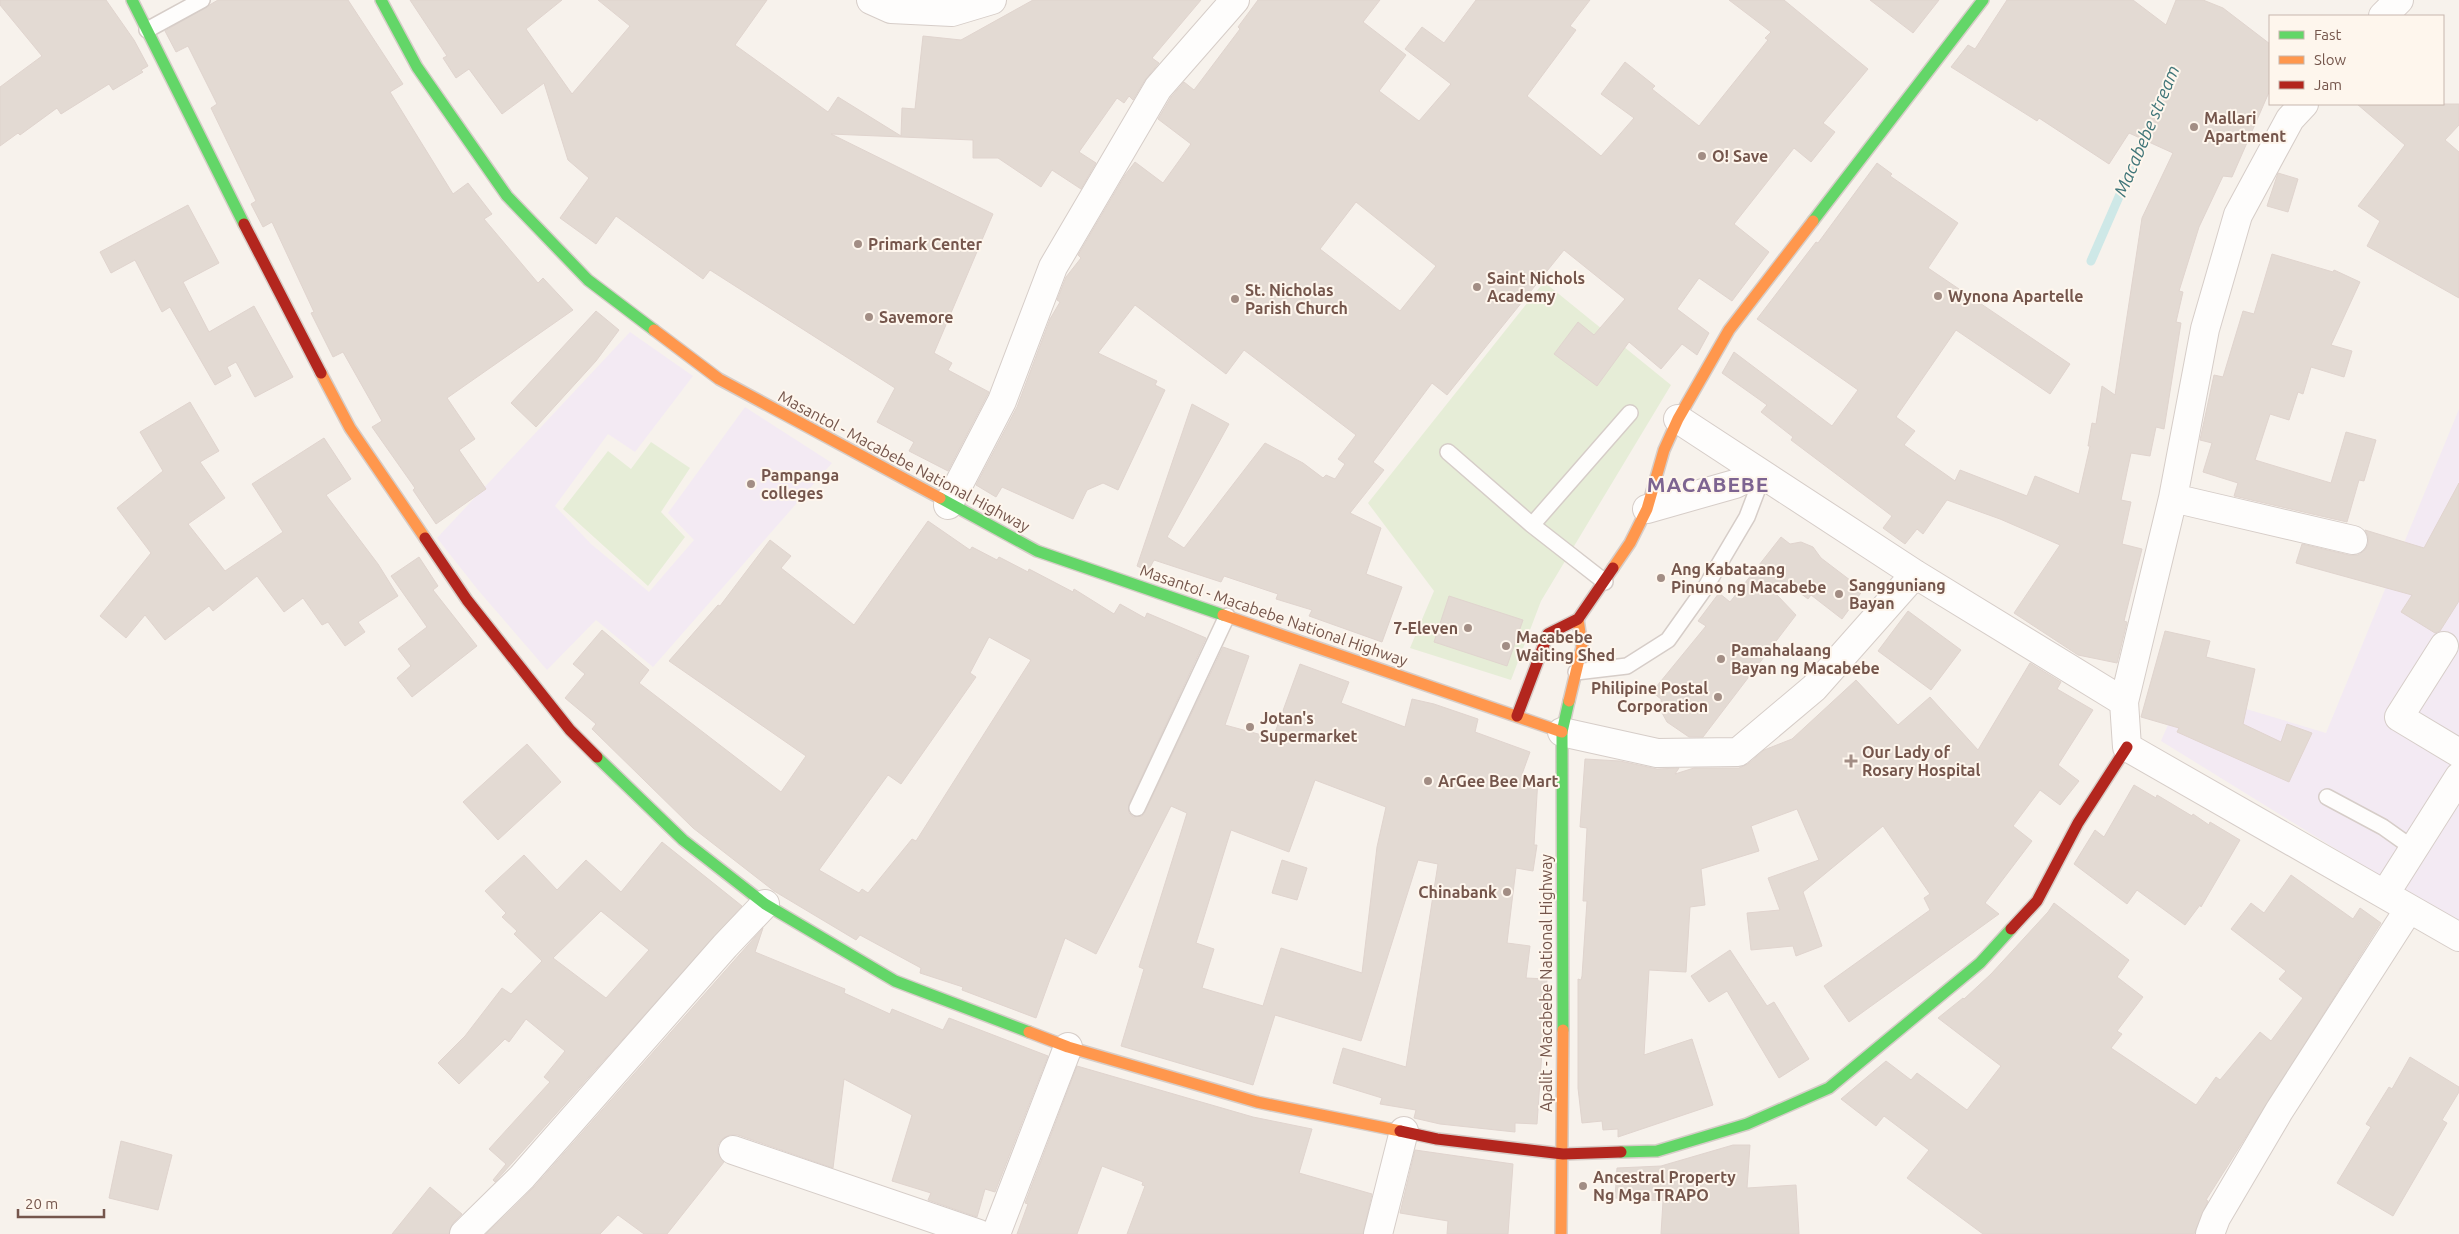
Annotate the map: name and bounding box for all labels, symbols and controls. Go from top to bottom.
legend [2269,15,2444,105]
text: Fast [2314,26,2342,43]
text: Slow [2314,51,2347,68]
water label: Macabebe stream [2109,62,2183,199]
text: Jam [2314,76,2342,93]
place label: Mallari Apartment [2204,109,2286,145]
marker: Mallari Apartment [2188,121,2200,133]
place label: O! Save [1712,147,1768,165]
marker: O! Save [1696,150,1708,162]
place label: Primark Center [868,235,982,253]
marker: Primark Center [852,238,864,250]
place label: Saint Nichols Academy [1487,269,1585,305]
place label: St. Nicholas Parish Church [1245,281,1348,317]
marker: Saint Nichols Academy [1471,281,1483,293]
place label: Wynona Apartelle [1948,287,2083,305]
marker: Wynona Apartelle [1932,290,1944,302]
marker: St. Nicholas Parish Church [1229,293,1241,305]
place label: Savemore [879,308,953,326]
marker: Savemore [863,311,875,323]
street label: Masantol - Macabebe National Highway [775,387,1033,535]
place label: Pampanga colleges [761,466,839,502]
district label: MACABEBE [1647,472,1769,496]
marker: Pampanga colleges [745,478,757,490]
place label: Ang Kabataang Pinuno ng Macabebe [1671,560,1826,596]
street label: Masantol - Macabebe National Highway [1138,561,1411,670]
marker: Ang Kabataang Pinuno ng Macabebe [1655,572,1667,584]
place label: Sangguniang Bayan [1849,576,1946,612]
marker: Sangguniang Bayan [1833,588,1845,600]
place label: 7-Eleven [1393,619,1458,637]
marker: 7-Eleven [1462,622,1474,634]
place label: Macabebe Waiting Shed [1516,628,1615,664]
marker: Macabebe Waiting Shed [1500,640,1512,652]
place label: Pamahalaang Bayan ng Macabebe [1731,641,1880,677]
marker: Pamahalaang Bayan ng Macabebe [1715,653,1727,665]
place label: Philipine Postal Corporation [1591,679,1708,715]
marker: Philipine Postal Corporation [1712,691,1724,703]
place label: Jotan's Supermarket [1260,709,1358,745]
marker: Jotan's Supermarket [1244,721,1256,733]
place label: Our Lady of Rosary Hospital [1862,743,1981,779]
marker: Our Lady of Rosary Hospital [1844,754,1858,768]
place label: ArGee Bee Mart [1438,772,1558,790]
marker: ArGee Bee Mart [1422,775,1434,787]
street label: Apalit - Macabebe National Highway [1537,854,1555,1112]
place label: Chinabank [1418,883,1497,901]
marker: Chinabank [1501,886,1513,898]
place label: Ancestral Property Ng Mga TRAPO [1593,1168,1736,1204]
marker: Ancestral Property Ng Mga TRAPO [1577,1180,1589,1192]
scale bar [18,1186,104,1218]
text: 20 m [25,1195,58,1212]

